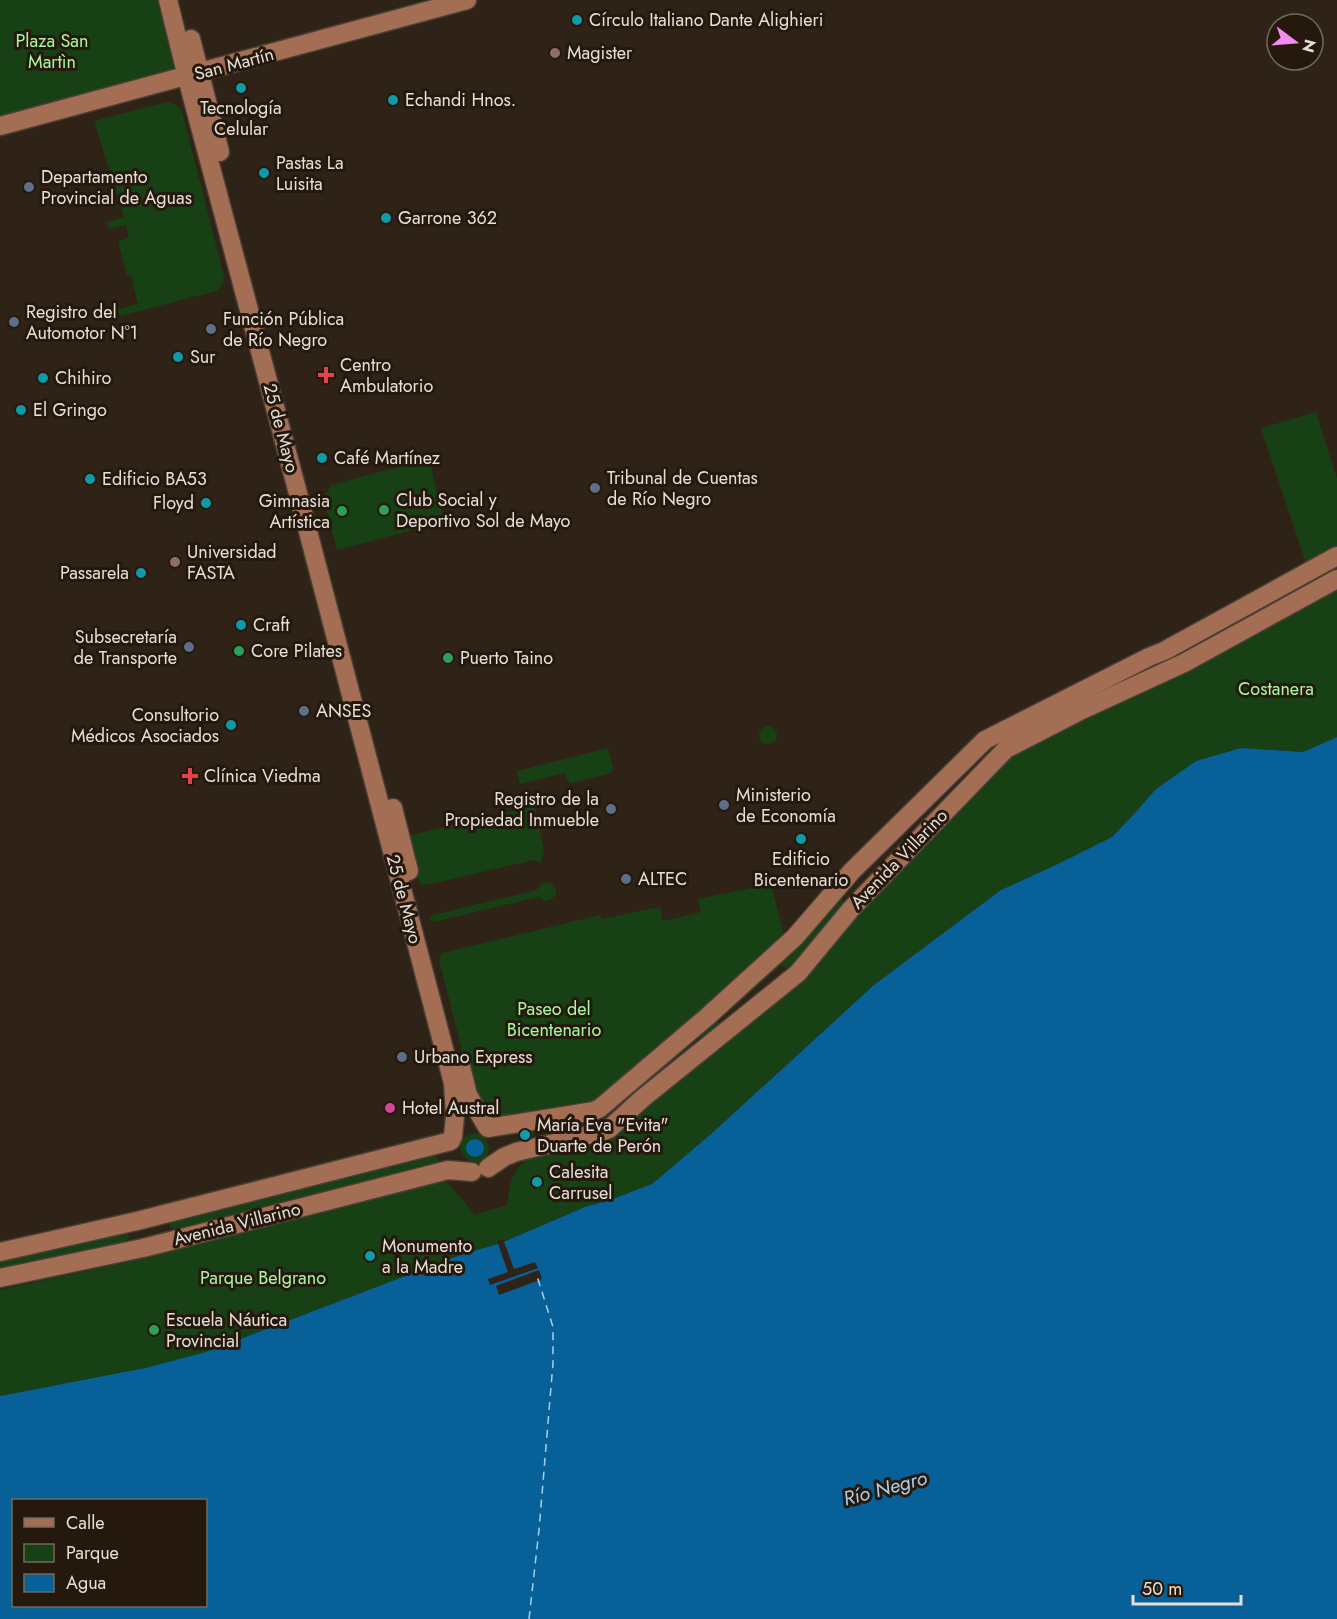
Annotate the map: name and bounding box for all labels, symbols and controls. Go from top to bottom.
place label: Círculo Italiano Dante Alighieri [589,7,823,33]
north arrow [1265,12,1325,72]
marker: Círculo Italiano Dante Alighieri [570,13,584,27]
park label: Plaza San Martìn [16,28,88,75]
text: N [1296,37,1322,55]
place label: Magister [567,40,633,66]
street label: San Martín [191,41,277,87]
marker: Magister [548,46,562,60]
marker: Tecnología Celular [234,81,248,95]
place label: Echandi Hnos. [405,87,516,113]
marker: Echandi Hnos. [386,93,400,107]
place label: Tecnología Celular [200,95,282,142]
place label: Pastas La Luisita [276,150,344,197]
place label: Departamento Provincial de Aguas [41,164,192,211]
marker: Pastas La Luisita [257,166,271,180]
marker: Departamento Provincial de Aguas [22,180,36,194]
place label: Garrone 362 [398,205,497,231]
marker: Garrone 362 [379,211,393,225]
place label: Registro del Automotor N°1 [26,299,138,346]
place label: Función Pública de Río Negro [223,306,344,353]
marker: Registro del Automotor N°1 [7,315,21,329]
marker: Función Pública de Río Negro [204,322,218,336]
place label: Sur [190,344,216,370]
marker: Sur [171,350,185,364]
place label: Centro Ambulatorio [340,352,433,399]
place label: Chihiro [55,365,111,391]
marker: Centro Ambulatorio [317,366,335,384]
marker: Chihiro [36,371,50,385]
street label: 25 de Mayo [257,381,305,476]
place label: El Gringo [33,397,107,423]
marker: El Gringo [14,403,28,417]
place label: Café Martínez [334,445,441,471]
marker: Café Martínez [315,451,329,465]
place label: Tribunal de Cuentas de Río Negro [607,465,758,512]
place label: Edificio BA53 [102,466,207,492]
marker: Edificio BA53 [83,472,97,486]
marker: Tribunal de Cuentas de Río Negro [588,481,602,495]
place label: Club Social y Deportivo Sol de Mayo [396,487,571,534]
place label: Gimnasia Artística [259,488,330,535]
place label: Floyd [153,490,194,516]
marker: Floyd [199,496,213,510]
marker: Club Social y Deportivo Sol de Mayo [377,503,391,517]
marker: Gimnasia Artística [335,504,349,518]
place label: Universidad FASTA [187,539,277,586]
marker: Universidad FASTA [168,555,182,569]
place label: Passarela [60,560,129,586]
marker: Passarela [134,566,148,580]
place label: Craft [253,612,290,638]
marker: Craft [234,618,248,632]
place label: Subsecretaría de Transporte [74,624,177,671]
place label: Core Pilates [251,638,342,664]
marker: Subsecretaría de Transporte [182,640,196,654]
marker: Core Pilates [232,644,246,658]
place label: Puerto Taino [460,645,553,671]
marker: Puerto Taino [441,651,455,665]
park label: Costanera [1238,676,1314,702]
place label: ANSES [316,698,372,724]
place label: Consultorio Médicos Asociados [71,702,219,749]
marker: ANSES [297,704,311,718]
marker: Consultorio Médicos Asociados [224,718,238,732]
place label: Clínica Viedma [204,763,321,789]
marker: Clínica Viedma [181,767,199,785]
place label: Ministerio de Economía [736,782,836,829]
place label: Registro de la Propiedad Inmueble [445,786,599,833]
marker: Ministerio de Economía [717,798,731,812]
marker: Registro de la Propiedad Inmueble [604,802,618,816]
street label: Avenida Villarino [845,803,954,915]
marker: Edificio Bicentenario [794,832,808,846]
place label: Edificio Bicentenario [754,846,848,893]
street label: 25 de Mayo [380,852,428,947]
place label: ALTEC [638,866,687,892]
marker: ALTEC [619,872,633,886]
park label: Paseo del Bicentenario [507,996,601,1043]
place label: Urbano Express [414,1044,532,1070]
marker: Urbano Express [395,1050,409,1064]
place label: Hotel Austral [402,1095,499,1121]
marker: Hotel Austral [383,1101,397,1115]
place label: María Eva "Evita" Duarte de Perón [537,1112,669,1159]
marker: María Eva "Evita" Duarte de Perón [518,1128,532,1142]
place label: Calesita Carrusel [549,1159,612,1206]
marker: Calesita Carrusel [530,1175,544,1189]
street label: Avenida Villarino [171,1196,303,1252]
place label: Monumento a la Madre [382,1233,472,1280]
marker: Monumento a la Madre [363,1249,377,1263]
park label: Parque Belgrano [200,1265,326,1291]
place label: Escuela Náutica Provincial [166,1307,287,1354]
marker: Escuela Náutica Provincial [147,1323,161,1337]
water label: Río Negro [840,1463,931,1514]
legend [12,1499,207,1607]
text: Calle [66,1510,105,1536]
text: Parque [66,1540,119,1566]
scale bar [1133,1568,1241,1606]
text: Agua [66,1570,106,1596]
text: 50 m [1142,1576,1182,1602]

